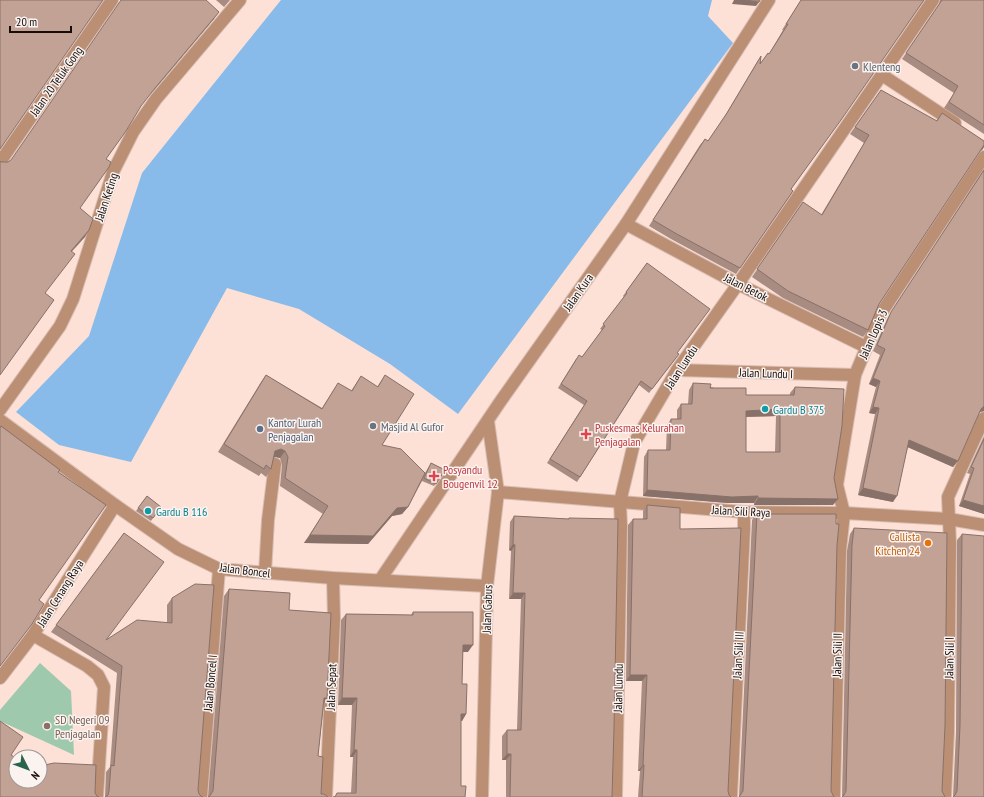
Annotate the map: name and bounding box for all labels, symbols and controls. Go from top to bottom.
scale bar [10,8,71,34]
text: 20 m [16,14,37,29]
street label: Jalan 20 Teluk Gong [26,43,86,120]
place label: Klenteng [863,59,901,74]
marker: Klenteng [850,61,860,71]
street label: Jalan Keting [91,171,121,224]
street label: Jalan Betok [721,269,771,304]
street label: Jalan Kura [559,270,596,314]
street label: Jalan Lopis 3 [855,307,891,362]
street label: Jalan Lundu [661,342,701,392]
street label: Jalan Lundu I [738,365,793,381]
place label: Gardu B 375 [773,402,824,417]
marker: Gardu B 375 [760,404,770,414]
place label: Kantor Lurah Penjagalan [268,415,321,444]
place label: Masjid Al Gufor [381,419,444,434]
place label: Puskesmas Kelurahan Penjagalan [595,420,684,449]
marker: Masjid Al Gufor [368,421,378,431]
marker: Kantor Lurah Penjagalan [255,424,265,434]
marker: Puskesmas Kelurahan Penjagalan [580,428,592,440]
place label: Posyandu Bougenvil 12 [443,462,498,491]
marker: Posyandu Bougenvil 12 [428,470,440,482]
street label: Jalan Sili Raya [710,502,771,520]
place label: Gardu B 116 [156,504,207,519]
marker: Gardu B 116 [143,506,153,516]
place label: Callista Kitchen 24 [875,529,921,558]
marker: Callista Kitchen 24 [923,538,933,548]
street label: Jalan Cenang Raya [33,557,87,630]
street label: Jalan Boncel [218,559,271,581]
street label: Jalan Gabus [479,585,495,634]
street label: Jalan Sili III [729,631,747,680]
street label: Jalan Sili II [829,633,845,678]
street label: Jalan Sili I [941,637,957,680]
street label: Jalan Boncel I [200,654,220,713]
street label: Jalan Sepat [323,663,339,712]
street label: Jalan Lundu [610,663,626,714]
place label: SD Negeri 09 Penjagalan [55,712,110,741]
marker: SD Negeri 09 Penjagalan [42,721,52,731]
north arrow [8,749,48,789]
text: N [28,769,43,783]

